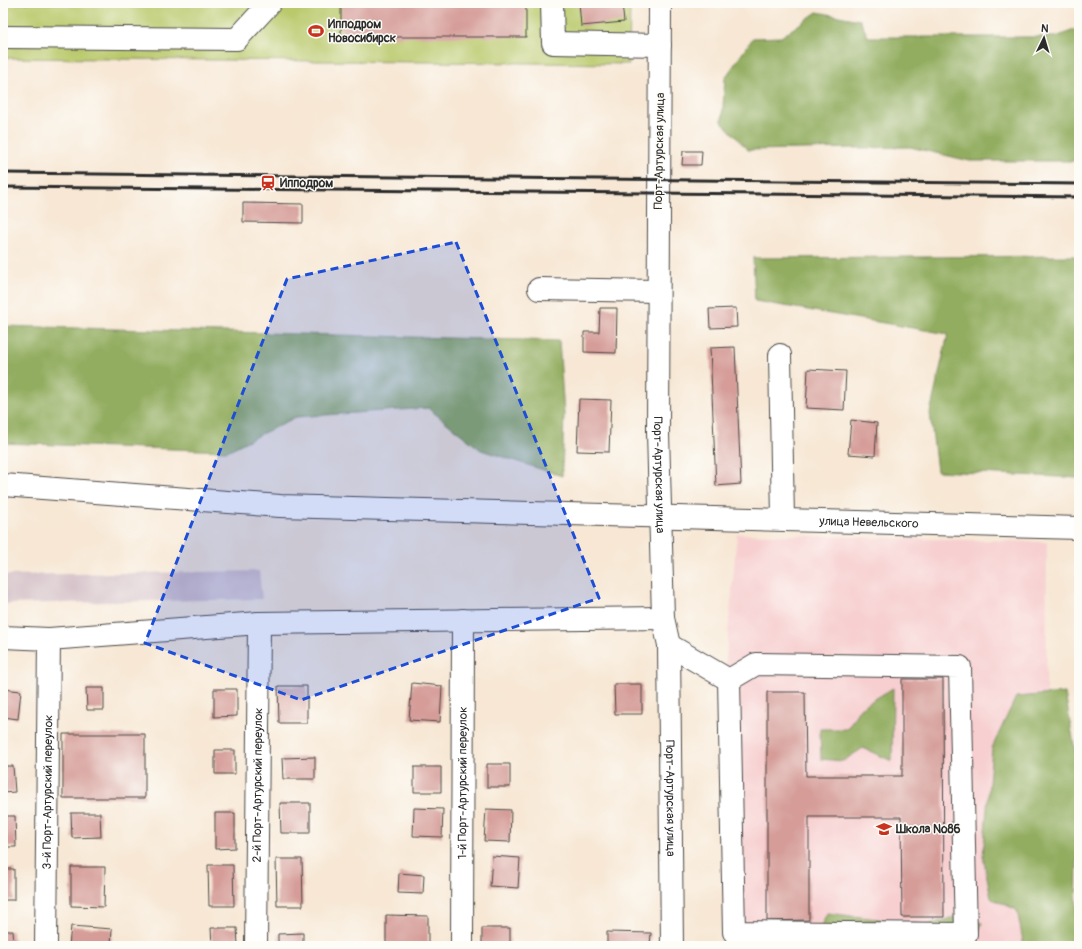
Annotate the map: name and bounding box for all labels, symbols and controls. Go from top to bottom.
place label: Ипподром Новосибирск [328,17,397,46]
north arrow [1024,18,1064,58]
sports icon: Ипподром Новосибирск [307,22,325,40]
text: N [1041,22,1050,35]
street label: Порт-Артурская улица [651,92,668,209]
station icon: Ипподром [259,174,277,192]
place label: Ипподром [280,176,333,191]
street label: Порт-Артурская улица [650,417,668,534]
street label: улица Невельского [818,514,919,532]
street label: 1-й Порт-Артурский переулок [455,707,471,859]
street label: 2-й Порт-Артурский переулок [250,708,266,862]
street label: 3-й Порт-Артурский переулок [40,715,56,869]
street label: Порт-Артурская улица [662,740,678,857]
school or university icon: Школа №86 [875,820,893,838]
place label: Школа №86 [895,822,961,837]

